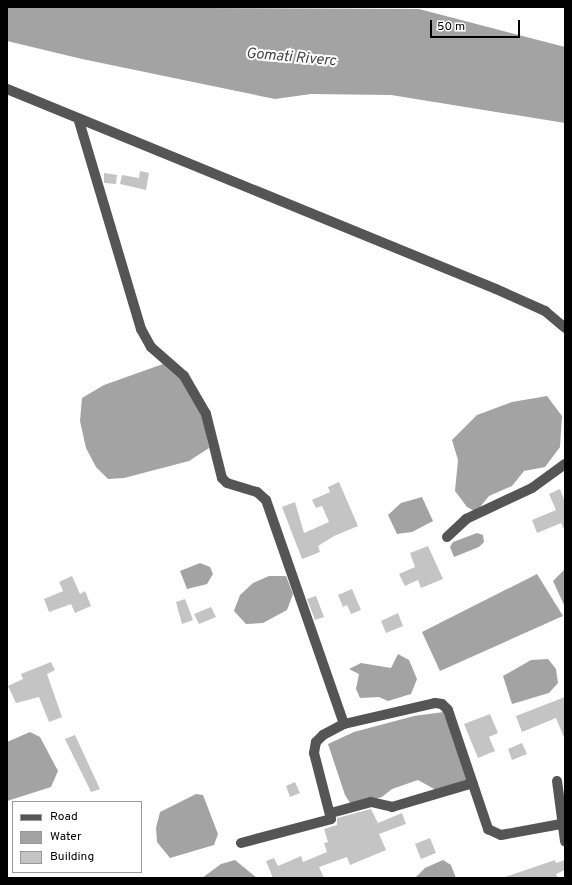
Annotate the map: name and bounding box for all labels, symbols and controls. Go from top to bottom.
scale bar [432,12,522,38]
text: 50 m [437,19,465,35]
water label: Gomati Riverc [245,45,337,71]
legend [12,801,142,873]
text: Road [50,809,78,825]
text: Water [50,829,82,845]
text: Building [50,849,94,865]

